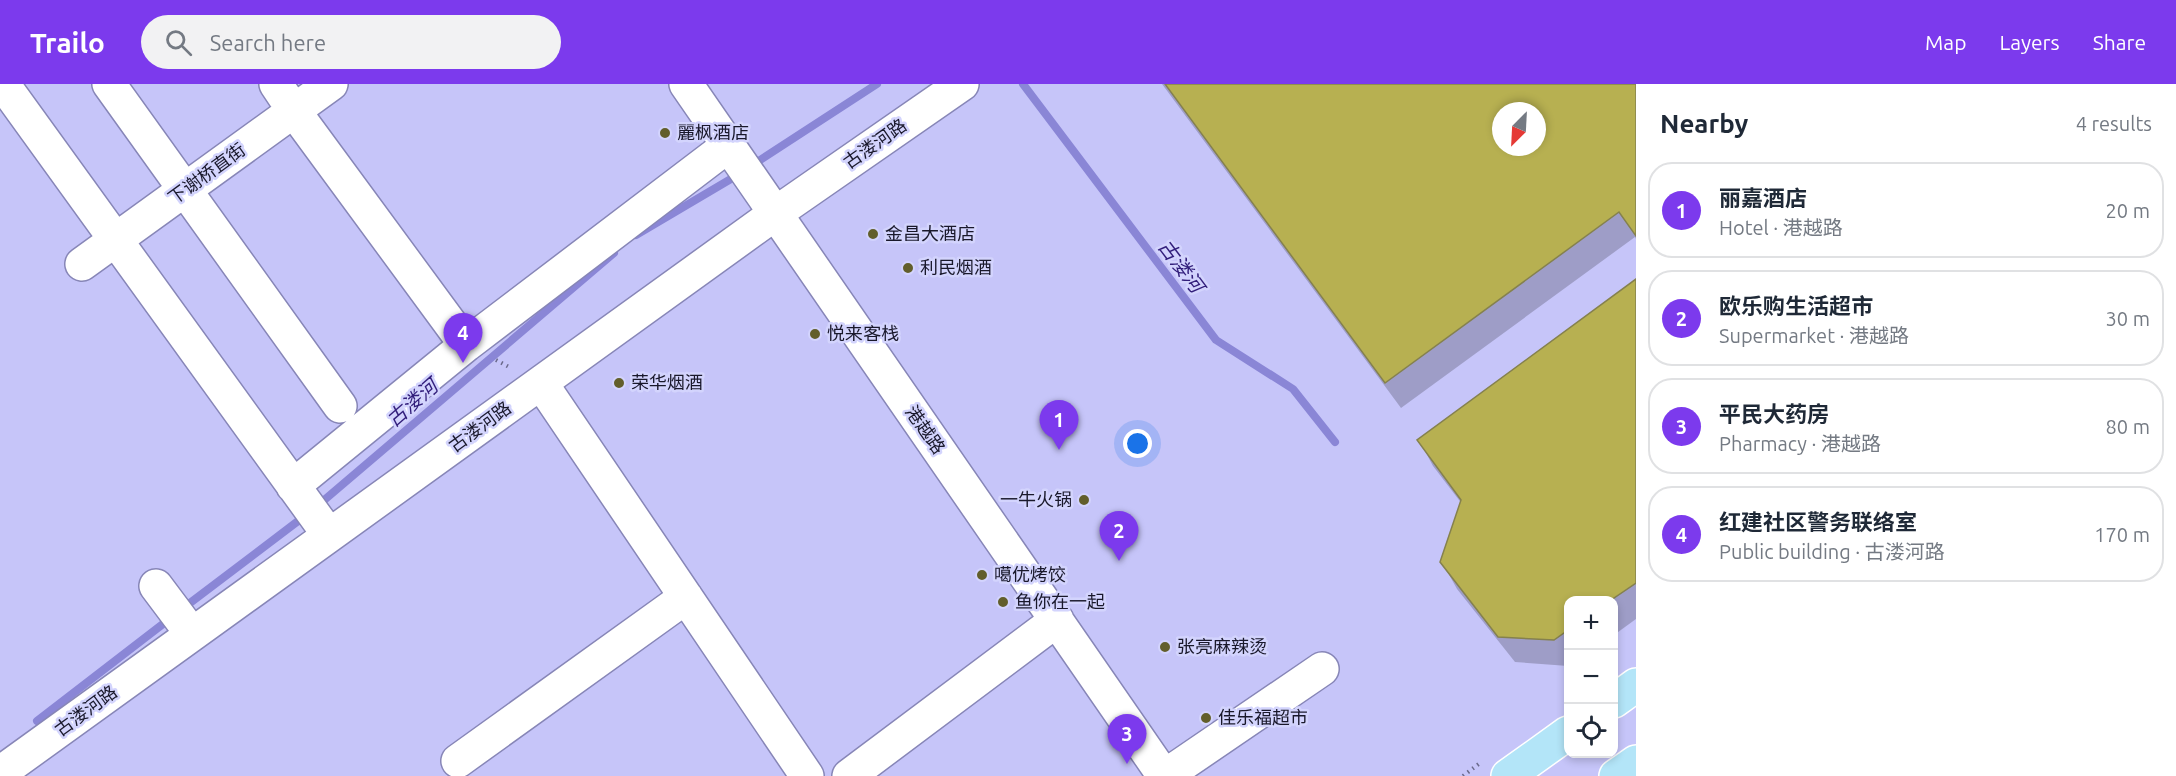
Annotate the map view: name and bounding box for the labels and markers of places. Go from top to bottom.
place label: 麗枫酒店 [677,122,749,142]
marker: 麗枫酒店 [658,126,672,140]
place label: 金昌大酒店 [885,223,975,243]
marker: 金昌大酒店 [866,227,880,241]
place label: 利民烟酒 [920,257,992,277]
marker: 利民烟酒 [901,261,915,275]
pin: 4 [444,314,482,363]
place label: 悦来客栈 [827,323,899,343]
marker: 悦来客栈 [808,327,822,341]
place label: 荣华烟酒 [631,372,703,392]
marker: 荣华烟酒 [612,376,626,390]
pin: 1 [1040,400,1078,450]
place label: 一牛火锅 [1000,489,1072,509]
marker: 一牛火锅 [1077,493,1091,507]
pin: 2 [1100,512,1138,561]
place label: 噶优烤饺 [994,564,1066,584]
marker: 噶优烤饺 [975,568,989,582]
place label: 鱼你在一起 [1015,591,1105,611]
marker: 鱼你在一起 [996,595,1010,609]
place label: 张亮麻辣烫 [1177,636,1267,656]
marker: 张亮麻辣烫 [1158,640,1172,654]
place label: 佳乐福超市 [1218,707,1308,727]
marker: 佳乐福超市 [1199,711,1213,725]
pin: 3 [1108,714,1146,764]

